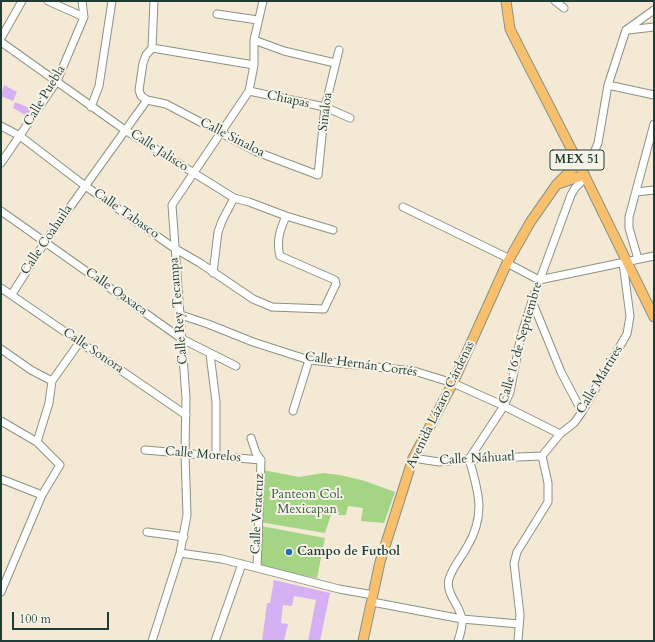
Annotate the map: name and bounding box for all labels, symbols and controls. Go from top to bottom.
street label: Calle Puebla [21,63,69,129]
street label: Chiapas [265,88,311,112]
street label: Sinaloa [316,92,336,132]
street label: Calle Sinaloa [197,115,267,161]
street label: Calle Jalisco [127,127,191,175]
road number: MEX 51 [550,150,604,170]
street label: Calle Tabasco [90,186,162,242]
street label: Calle Coahuila [18,202,76,278]
street label: Calle Rey Tecampa [167,257,191,365]
street label: Calle Oaxaca [82,265,150,319]
street label: Calle 16 de Septiembre [496,280,546,406]
street label: Calle Sonora [60,325,126,377]
street label: Avenida Lázaro Cárdenas [403,339,479,471]
street label: Calle Mártires [574,343,626,417]
street label: Calle Hernán Cortés [304,349,418,381]
street label: Calle Morelos [164,444,242,466]
street label: Calle Náhuatl [439,449,515,469]
street label: Calle Veracruz [248,473,268,555]
park label: Panteon Col. Mexicapan [271,487,343,518]
place label: Campo de Futbol [297,544,400,560]
marker: Campo de Futbol [284,547,294,557]
scale bar [14,604,111,630]
text: 100 m [19,611,51,627]

